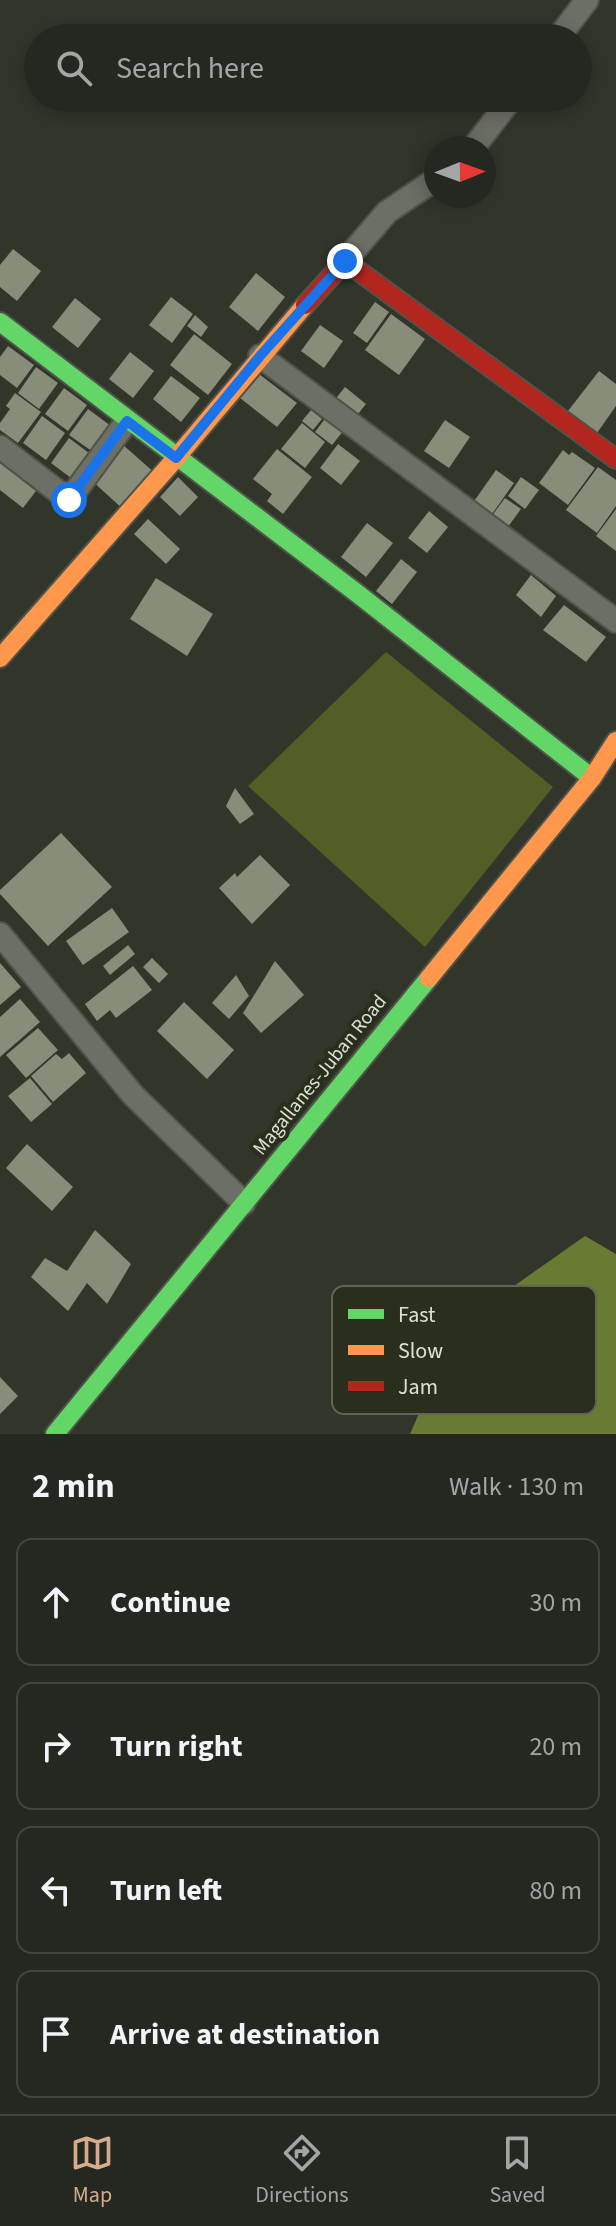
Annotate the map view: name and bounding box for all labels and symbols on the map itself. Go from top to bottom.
north arrow [424,136,496,208]
route end [327,243,363,279]
route start [51,482,87,518]
street label: Magallanes-Juban Road [246,989,394,1161]
legend [332,1286,596,1414]
text: Fast [398,1299,436,1331]
text: Slow [398,1335,443,1367]
text: Jam [398,1371,438,1403]

